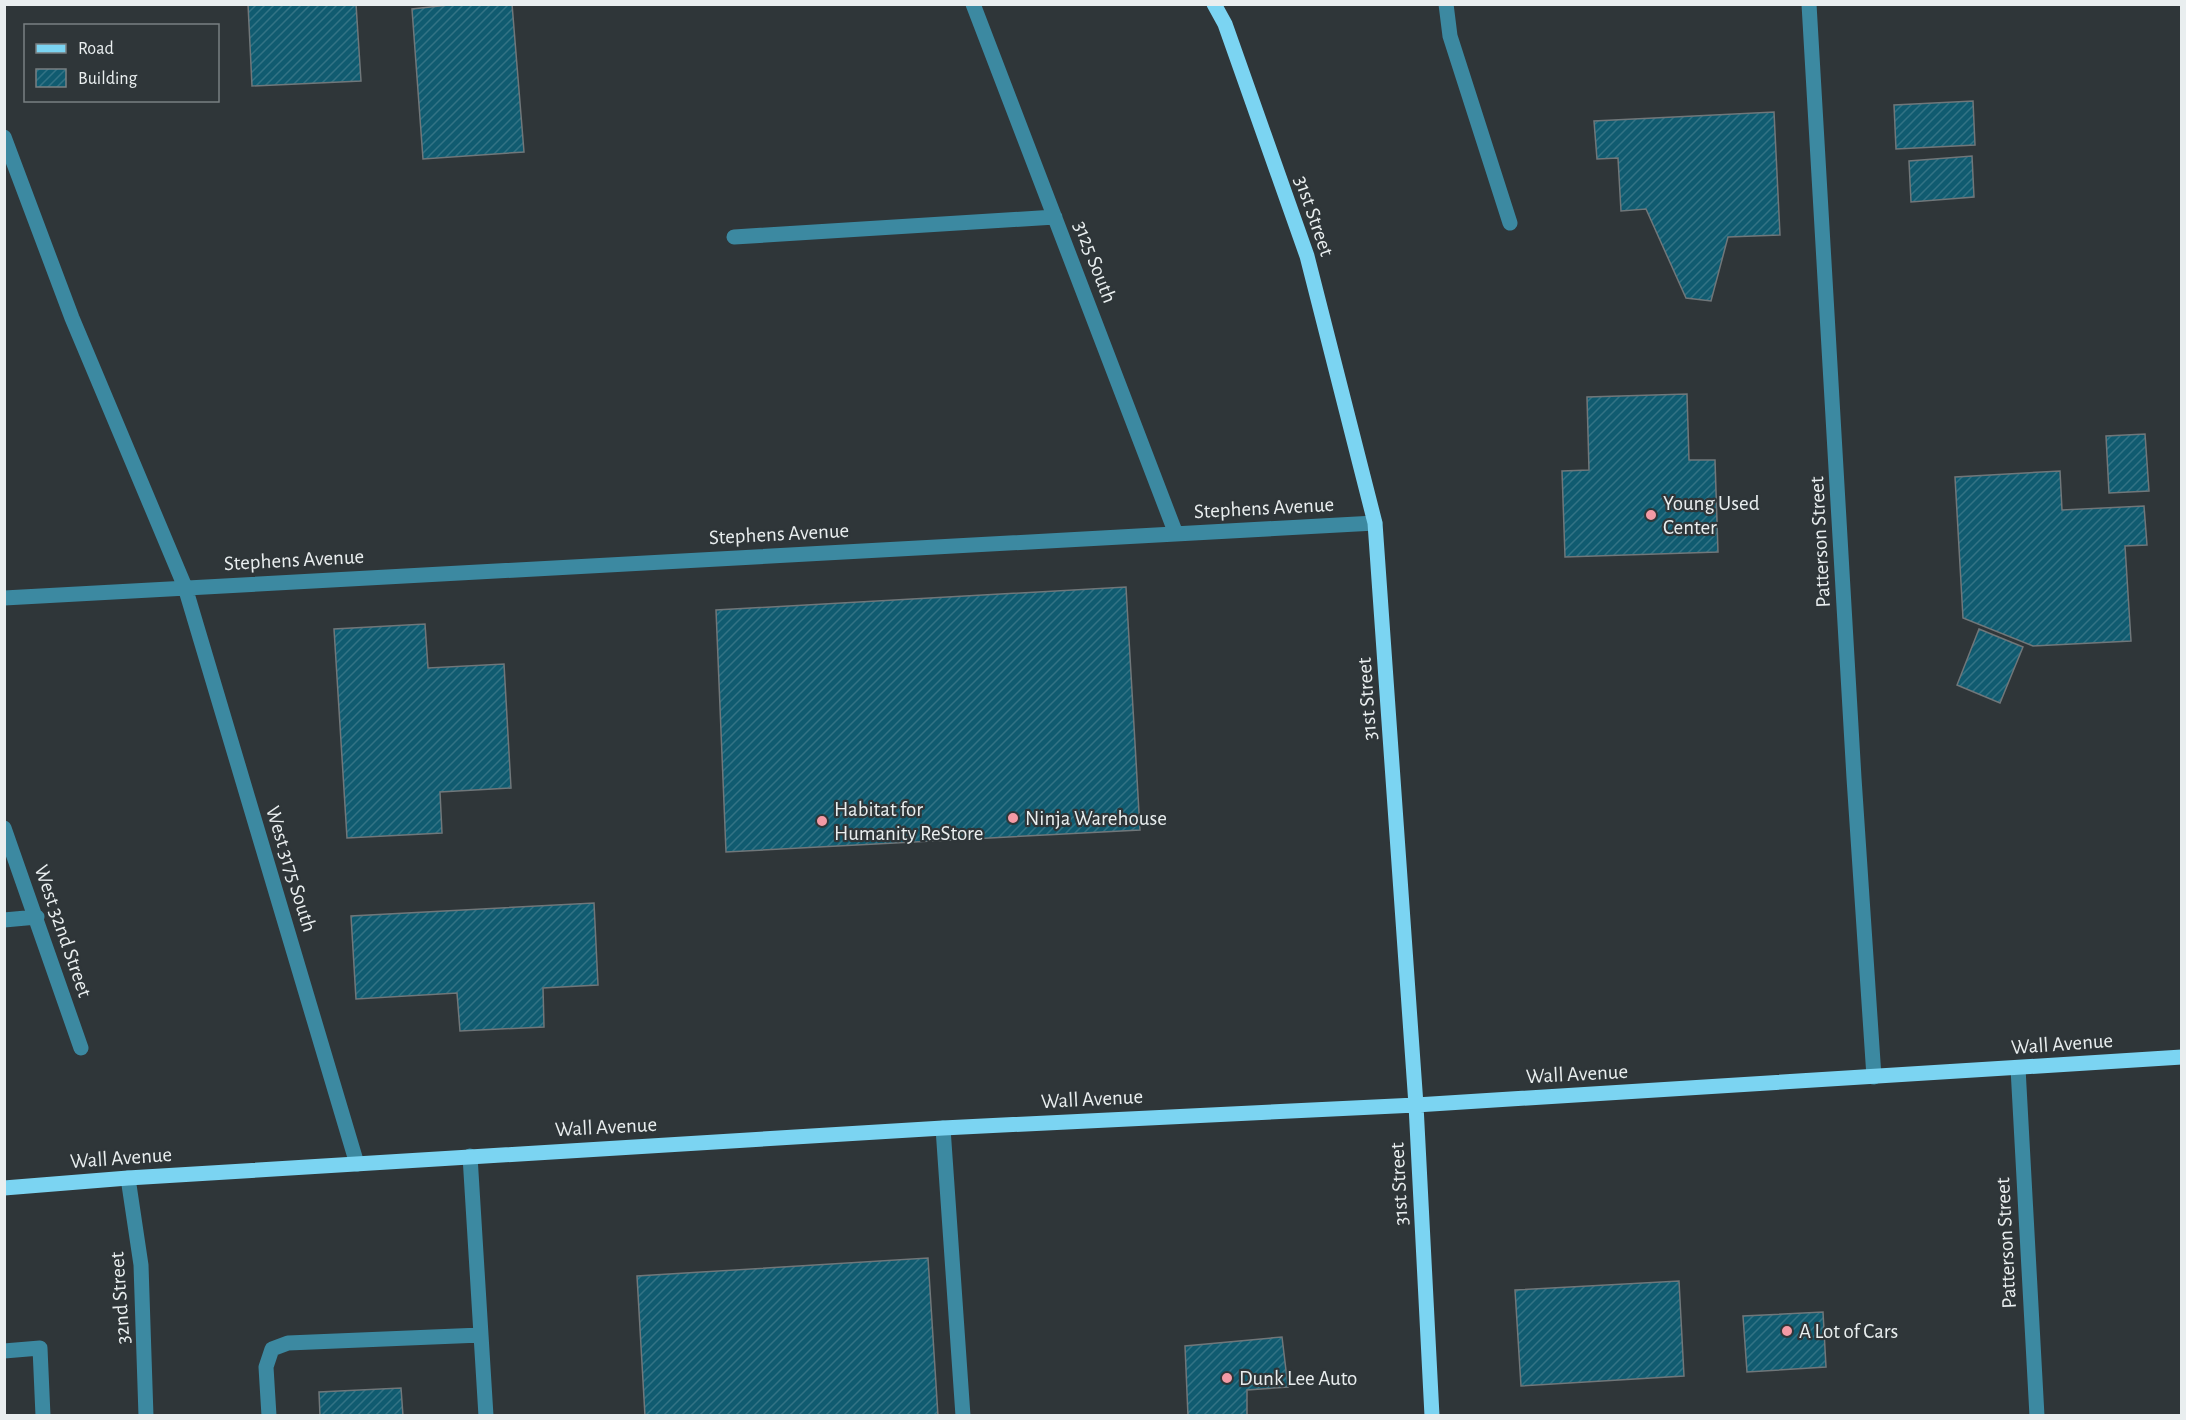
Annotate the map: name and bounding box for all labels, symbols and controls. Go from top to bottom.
legend [24,24,219,102]
text: Road [78,40,114,58]
text: Building [78,70,138,88]
street label: 31st Street [1291,173,1338,259]
street label: 3125 South [1070,218,1120,306]
street label: Patterson Street [1806,476,1834,608]
place label: Young Used Center [1663,493,1760,538]
street label: Stephens Avenue [1193,494,1335,522]
marker: Young Used Center [1644,508,1658,522]
street label: Stephens Avenue [708,520,850,548]
street label: Stephens Avenue [223,546,365,574]
street label: 31st Street [1354,656,1380,741]
place label: Habitat for Humanity ReStore [834,799,983,844]
street label: West 3175 South [262,804,320,934]
place label: Ninja Warehouse [1025,808,1167,829]
marker: Ninja Warehouse [1006,811,1020,825]
marker: Habitat for Humanity ReStore [815,814,829,828]
street label: West 32nd Street [31,862,96,1000]
street label: Wall Avenue [2010,1030,2114,1058]
street label: Wall Avenue [1525,1061,1629,1087]
street label: Wall Avenue [1040,1086,1144,1112]
street label: Wall Avenue [554,1114,658,1140]
street label: 31st Street [1386,1142,1412,1226]
street label: Wall Avenue [69,1144,173,1172]
street label: Patterson Street [1992,1177,2020,1309]
street label: 32nd Street [106,1251,134,1345]
place label: A Lot of Cars [1799,1321,1898,1342]
marker: A Lot of Cars [1780,1324,1794,1338]
place label: Dunk Lee Auto [1239,1368,1357,1389]
marker: Dunk Lee Auto [1220,1371,1234,1385]

